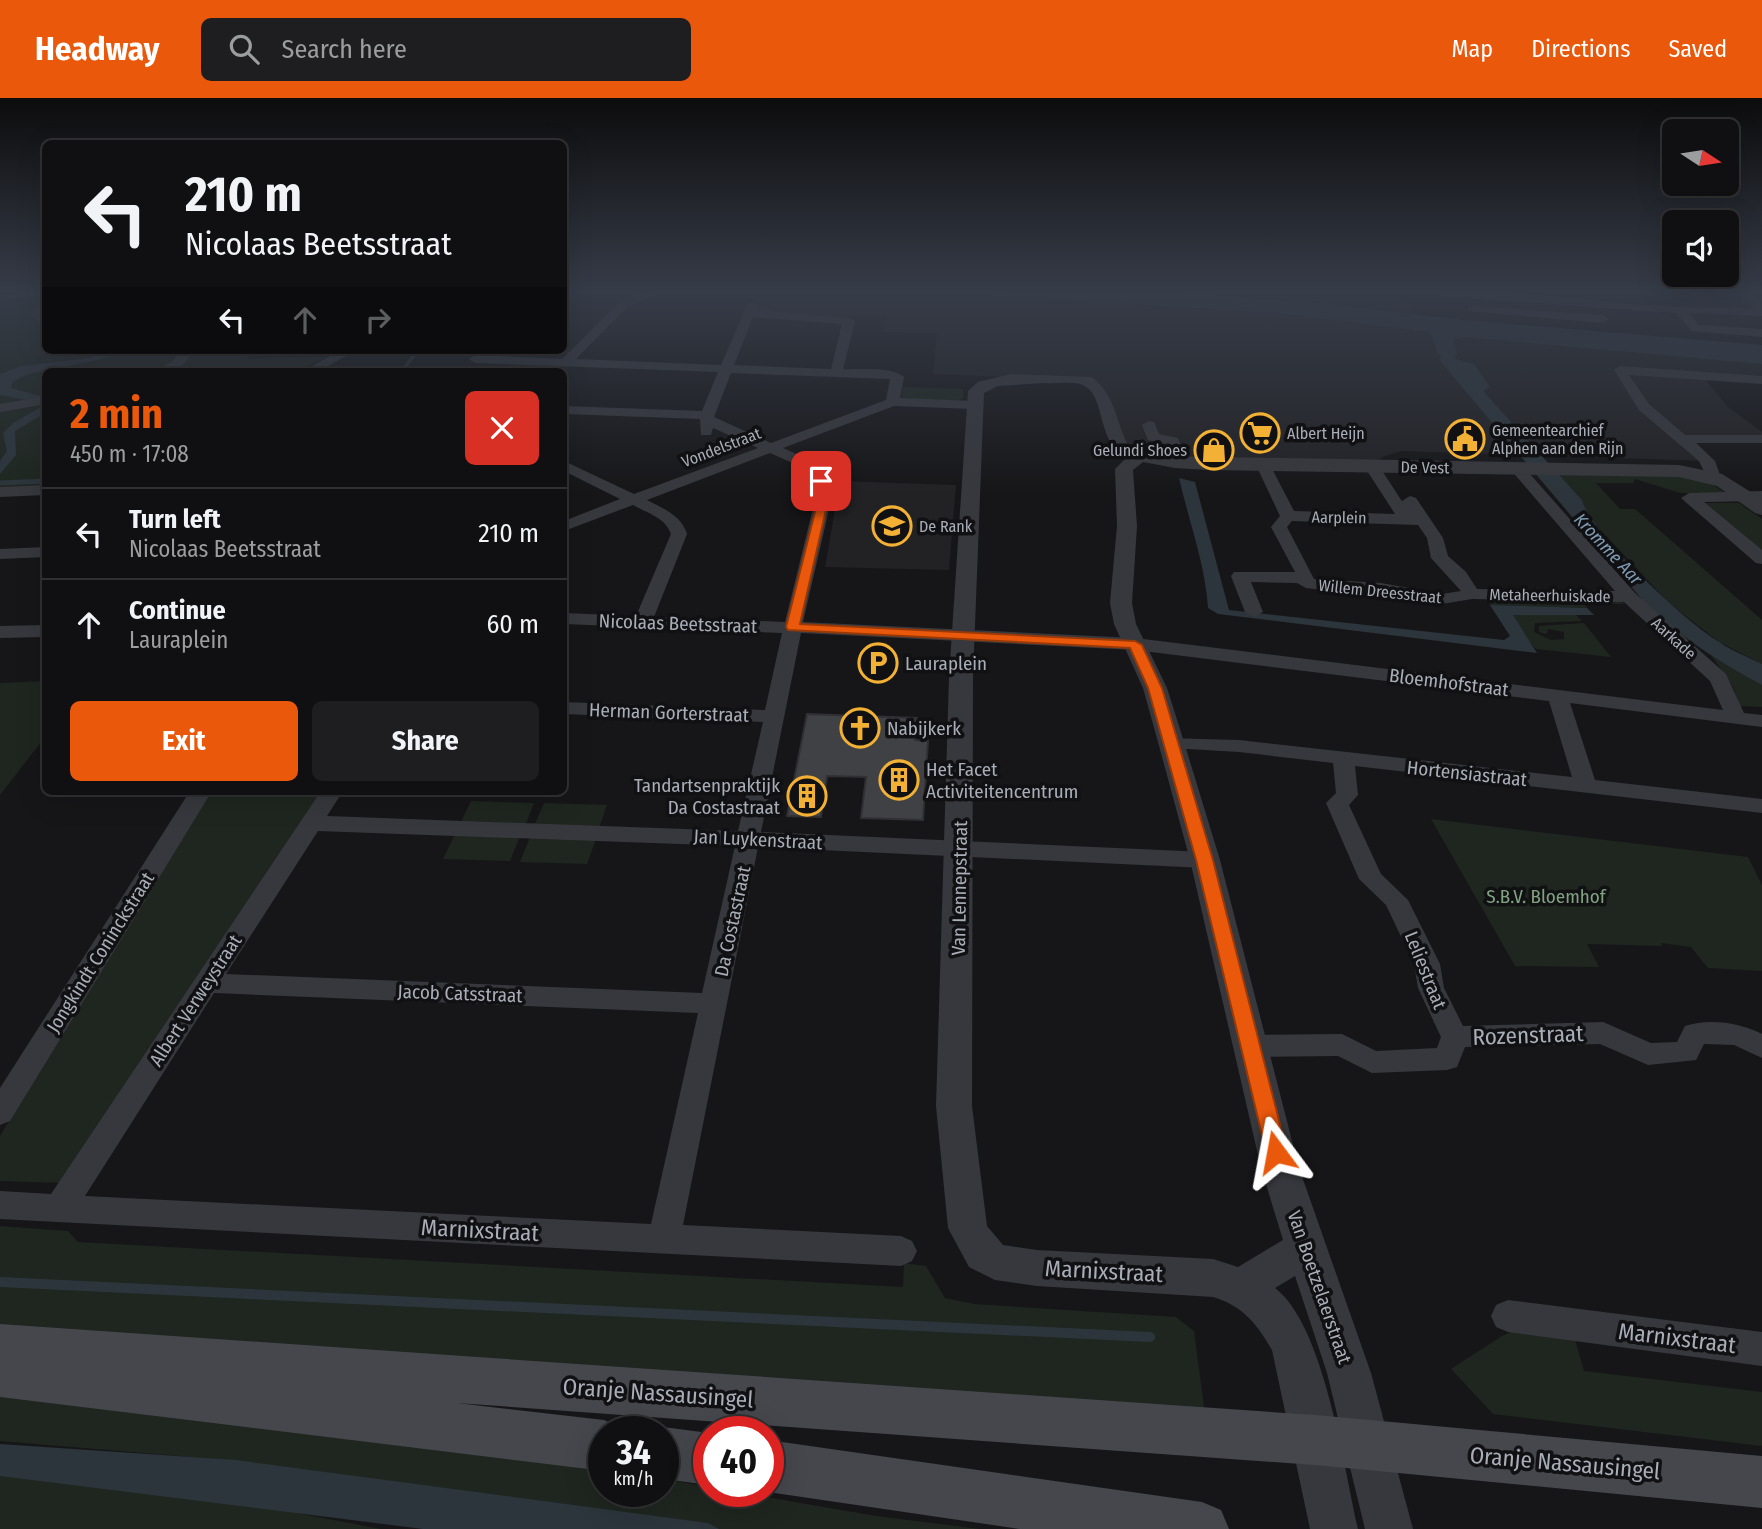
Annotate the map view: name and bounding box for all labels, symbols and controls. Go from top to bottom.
search box [201,18,691,81]
text: Headway [35,29,159,69]
icon: search [225,30,263,68]
text: Search here [281,34,407,65]
text: Map [1452,35,1493,63]
text: Directions [1531,35,1630,63]
text: Saved [1668,35,1727,63]
north arrow [1662,119,1740,196]
map controls [1662,119,1739,287]
text: 210 m [185,165,302,224]
icon: left [70,168,161,259]
button: sound [1662,210,1739,287]
text: Nicolaas Beetsstraat [185,225,452,263]
icon: left [213,301,251,339]
icon: ahead [286,301,324,339]
icon: right [359,301,397,339]
text: 2 min [70,389,163,439]
button: close [465,391,539,465]
supermarket icon: Albert Heijn [1239,412,1281,454]
public building icon: Gemeentearchief Alphen aan den Rijn [1444,418,1486,460]
place label: Gemeentearchief Alphen aan den Rijn [1492,421,1623,458]
street label: Vondelstraat [679,423,764,471]
place label: Albert Heijn [1287,424,1365,443]
shop icon: Gelundi Shoes [1193,429,1235,471]
text: 450 m · 17:08 [70,440,189,468]
place label: Gelundi Shoes [1093,441,1187,460]
pin [791,451,851,511]
street label: De Vest [1400,458,1450,477]
icon: arrive [802,462,840,500]
text: Turn left [129,504,221,535]
school or university icon: De Rank [871,505,913,547]
street label: Aarplein [1311,508,1367,527]
water label: Kromme Aar [1569,509,1647,590]
icon: left [70,515,108,553]
place label: De Rank [919,517,973,536]
text: 210 m [478,518,539,549]
text: Nicolaas Beetsstraat [129,535,321,563]
street label: Willem Dreesstraat [1318,576,1443,607]
street label: Metaheerhuiskade [1489,585,1611,606]
text: Continue [129,595,226,626]
icon: ahead [70,606,108,644]
text: 60 m [486,609,539,640]
street label: Nicolaas Beetsstraat [598,609,758,638]
street label: Aarkade [1647,613,1700,663]
text: Lauraplein [129,626,228,654]
parking icon: Lauraplein [857,642,899,684]
place label: Lauraplein [905,652,987,675]
street label: Bloemhofstraat [1388,664,1511,701]
street label: Herman Gorterstraat [589,698,750,727]
button: Exit [70,701,298,781]
button: Share [312,701,539,781]
church icon: Nabijkerk [839,707,881,749]
place label: Nabijkerk [887,717,961,740]
street label: Hortensiastraat [1406,756,1529,791]
place label: Het Facet Activiteitencentrum [926,758,1078,803]
building icon: Het Facet Activiteitencentrum [878,759,920,801]
place label: Tandartsenpraktijk Da Costastraat [634,774,781,819]
building icon: Tandartsenpraktijk Da Costastraat [786,775,828,817]
street label: Van Lennepstraat [947,820,972,956]
street label: Jan Luykenstraat [693,825,824,854]
street label: Da Costastraat [710,863,756,978]
street label: Jongkindt Coninckstraat [42,867,160,1037]
park label: S.B.V. Bloemhof [1486,885,1607,908]
street label: Leliestraat [1400,928,1452,1013]
street label: Albert Verweystraat [144,930,247,1070]
street label: Jacob Catsstraat [397,980,524,1007]
street label: Rozenstraat [1472,1019,1584,1051]
position arrow [1239,1115,1313,1189]
street label: Van Boetzelaerstraat [1283,1208,1357,1368]
street label: Marnixstraat [420,1213,540,1247]
street label: Marnixstraat [1044,1254,1164,1288]
street label: Marnixstraat [1617,1317,1738,1359]
street label: Oranje Nassausingel [562,1372,754,1414]
speed limit sign: 40 [693,1416,784,1507]
text: 34 [616,1431,651,1473]
street label: Oranje Nassausingel [1469,1441,1661,1485]
text: km/h [613,1468,654,1490]

